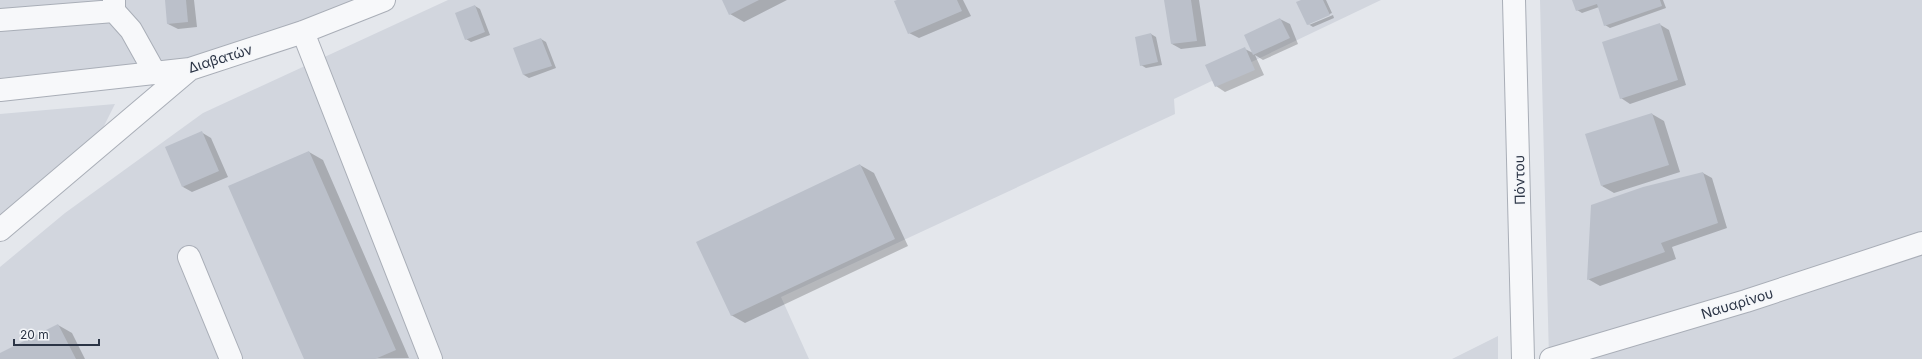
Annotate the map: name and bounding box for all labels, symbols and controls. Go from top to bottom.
street label: Διαβατών [186,40,254,76]
street label: Πόντου [1510,155,1528,205]
street label: Ναυαρίνου [1699,284,1775,322]
scale bar [14,321,99,347]
text: 20 m [20,327,49,342]

